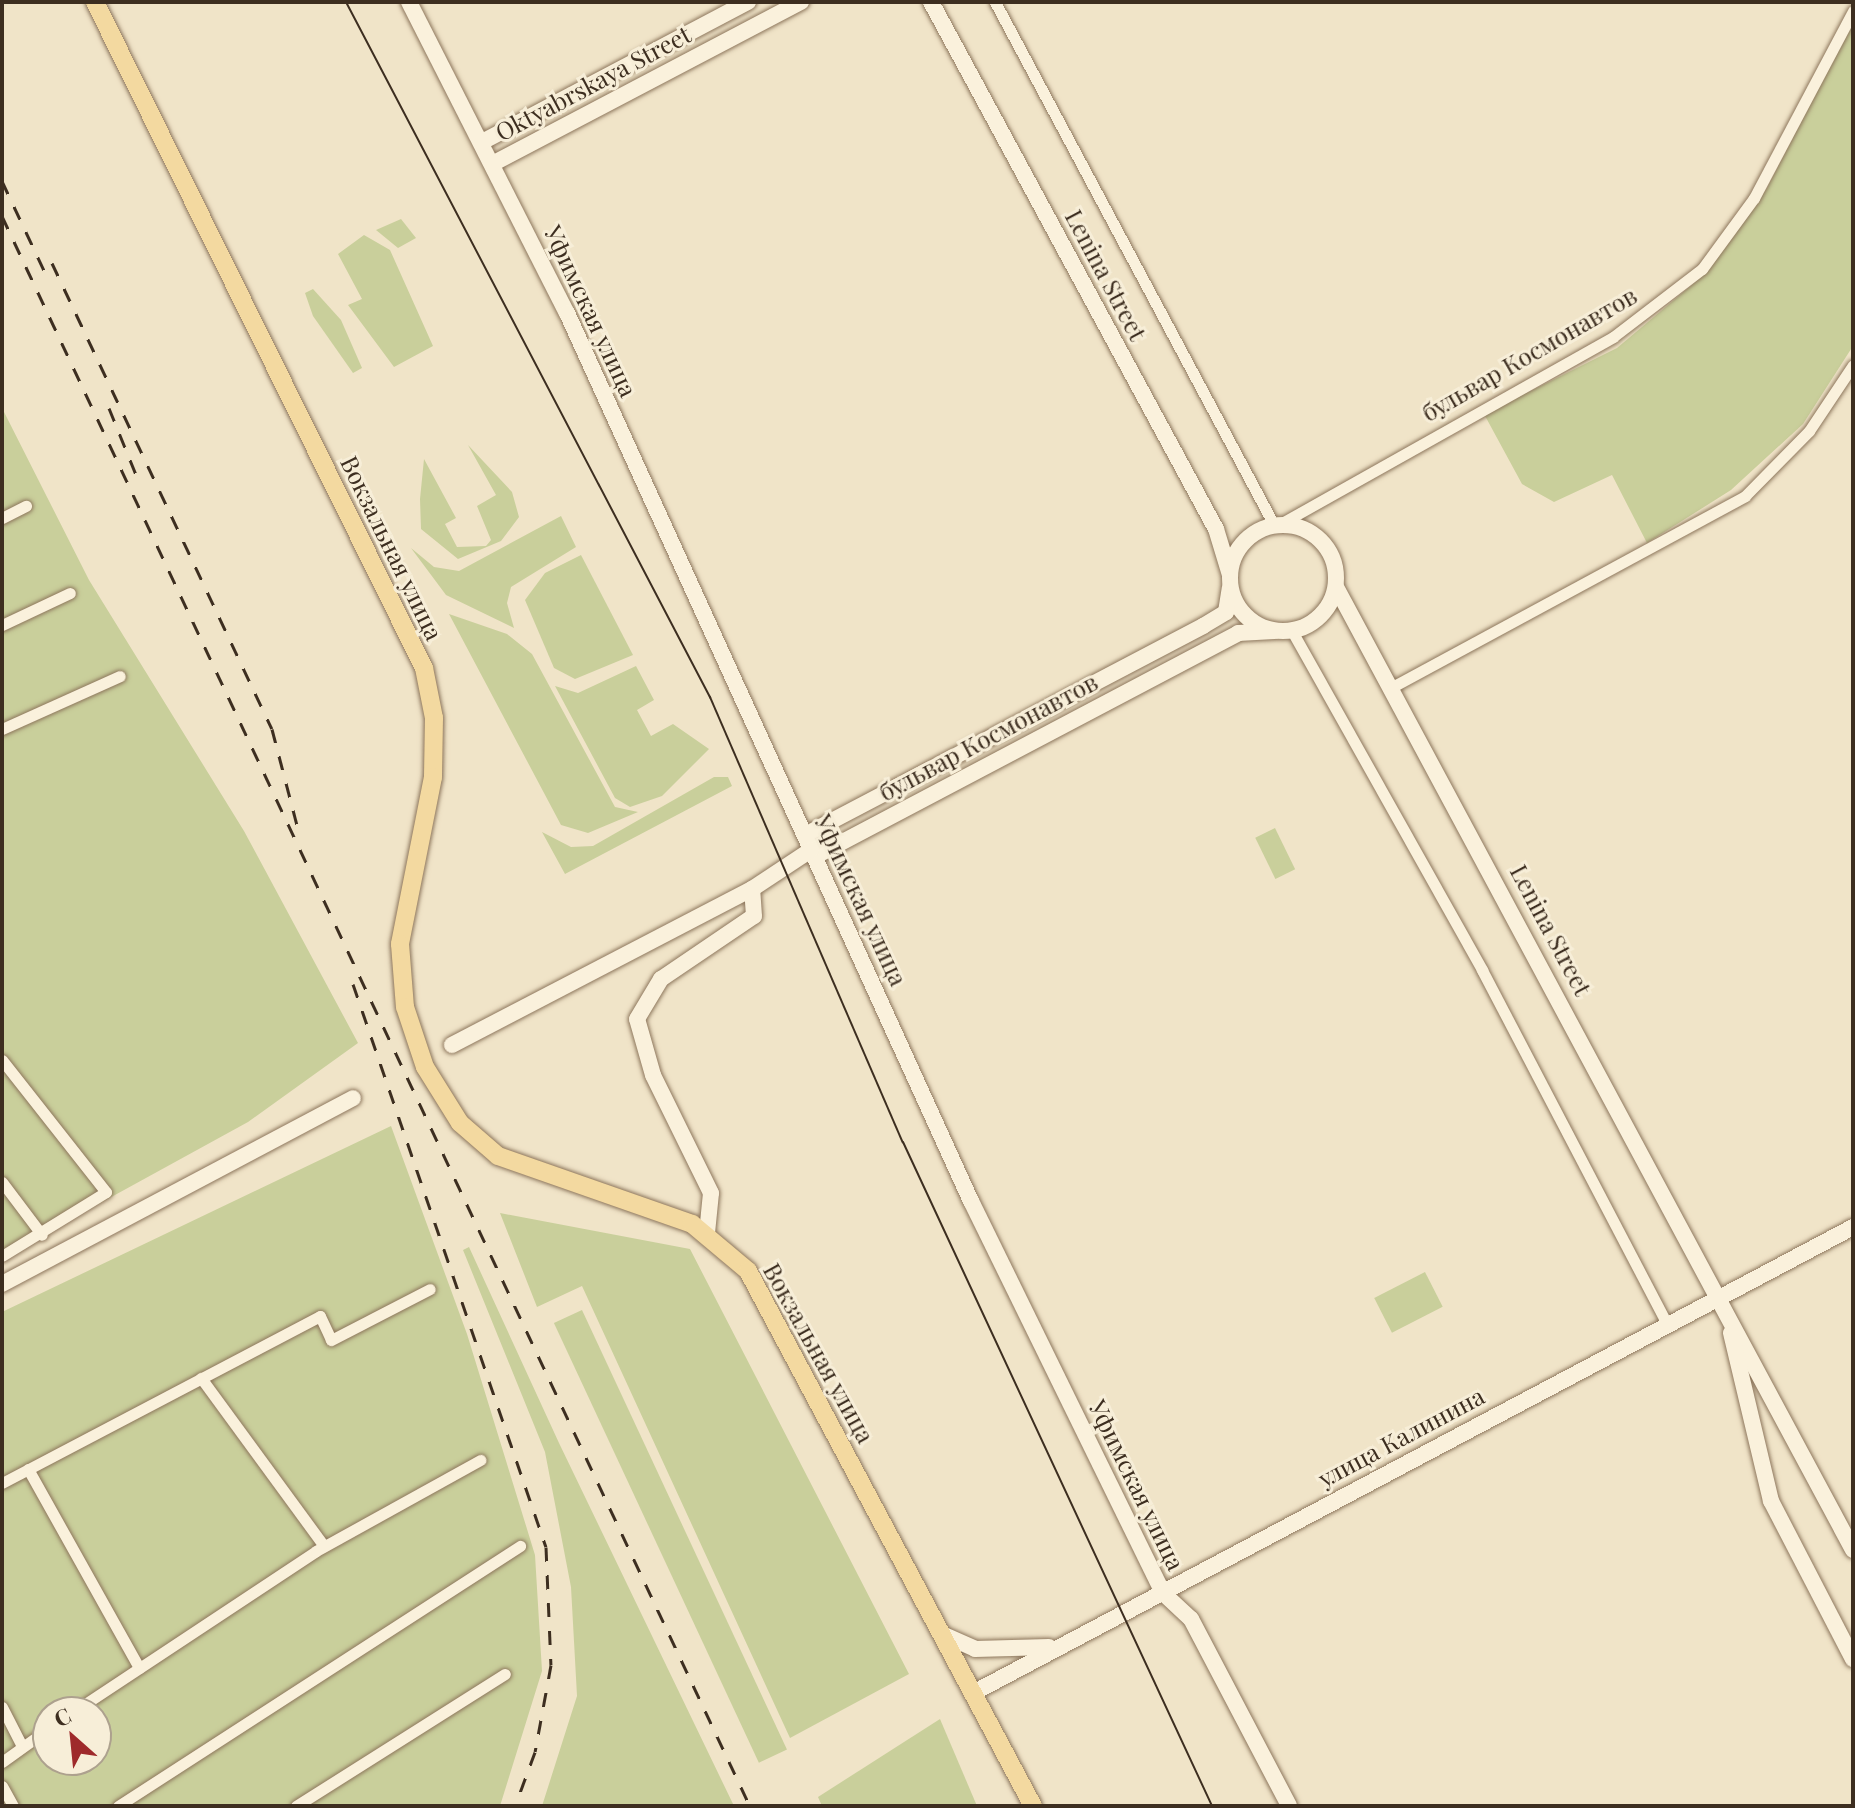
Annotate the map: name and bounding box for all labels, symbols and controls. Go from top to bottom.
street label: Oktyabrskaya Street [490,19,696,147]
street label: Lenina Street [1059,205,1153,345]
street label: Уфимская улица [539,221,643,401]
street label: бульвар Космонавтов [1416,281,1642,427]
street label: Вокзальная улица [335,451,449,645]
street label: бульвар Космонавтов [874,667,1102,807]
street label: Уфимская улица [809,810,913,990]
street label: Lenina Street [1504,860,1598,1000]
street label: Вокзальная улица [758,1258,880,1448]
street label: улица Калинина [1313,1381,1489,1493]
street label: Уфимская улица [1083,1395,1191,1575]
north arrow [32,1696,112,1776]
text: С [48,1700,76,1733]

